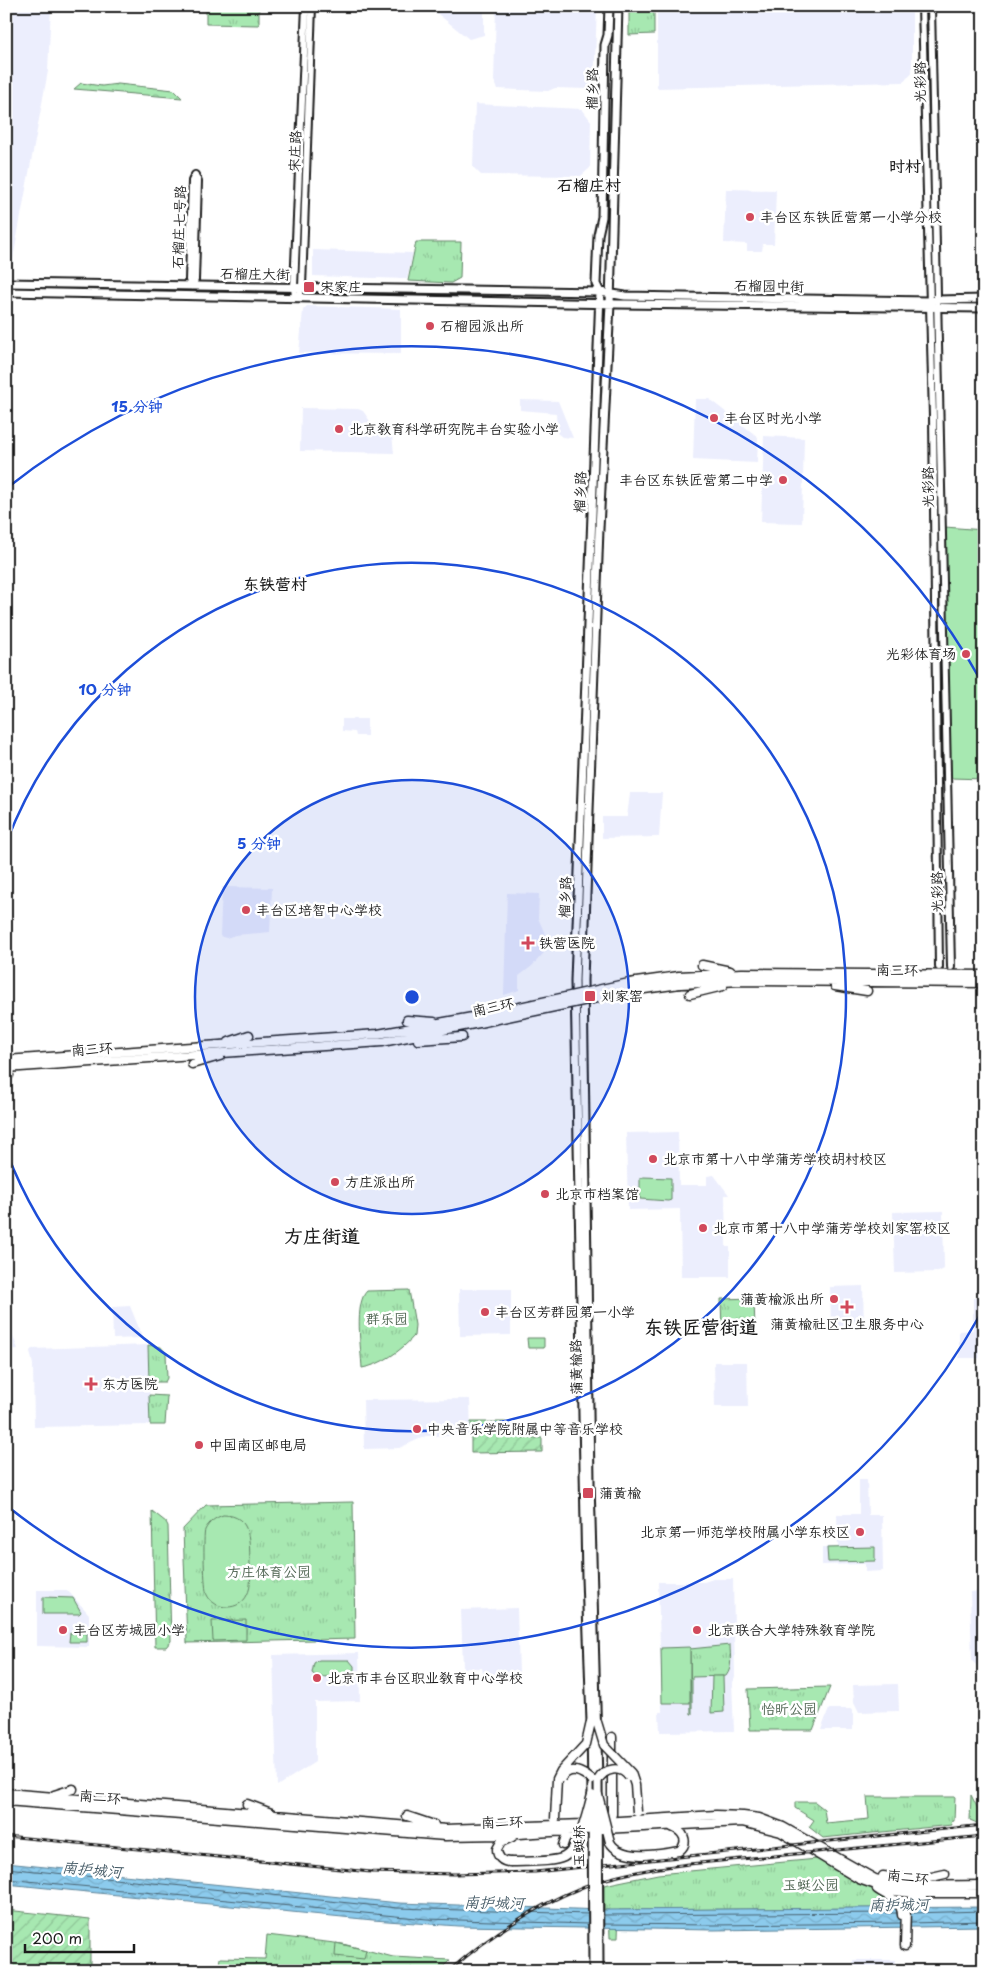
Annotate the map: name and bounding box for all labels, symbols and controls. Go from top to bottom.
street label: 光彩路 [909,61,930,103]
street label: 榴乡路 [581,68,602,110]
street label: 宋庄路 [283,130,306,172]
district label: 时村 [889,153,921,177]
district label: 石榴庄村 [557,172,621,196]
street label: 石榴庄七号路 [167,185,190,269]
place label: 丰台区东铁匠营第一小学分校 [760,206,942,227]
marker: 丰台区东铁匠营第一小学分校 [744,211,756,223]
street label: 石榴庄大街 [220,262,290,285]
street label: 石榴园中街 [734,274,804,297]
place label: 宋家庄 [320,276,362,297]
marker: 宋家庄 [302,280,316,294]
place label: 石榴园派出所 [440,315,524,336]
marker: 石榴园派出所 [424,320,436,332]
text: 15 分钟 [111,394,163,417]
place label: 丰台区时光小学 [724,407,822,428]
marker: 丰台区时光小学 [708,412,720,424]
place label: 北京教育科学研究院丰台实验小学 [349,418,559,439]
marker: 北京教育科学研究院丰台实验小学 [333,423,345,435]
street label: 光彩路 [917,466,938,508]
place label: 丰台区东铁匠营第二中学 [619,469,773,490]
street label: 榴乡路 [568,471,591,513]
marker: 丰台区东铁匠营第二中学 [777,474,789,486]
district label: 东铁营村 [243,571,307,595]
place label: 光彩体育场 [886,643,956,664]
marker: 光彩体育场 [960,648,972,660]
text: 10 分钟 [79,677,131,700]
text: 5 分钟 [237,831,281,854]
street label: 光彩路 [926,871,947,913]
street label: 榴乡路 [553,876,576,918]
place label: 丰台区培智中心学校 [256,899,382,920]
marker: 丰台区培智中心学校 [240,904,252,916]
place label: 铁营医院 [539,932,595,953]
marker: 铁营医院 [521,936,535,950]
street label: 南三环 [876,959,918,980]
place label: 刘家窑 [601,985,643,1006]
centre of rings [403,988,421,1006]
marker: 刘家窑 [583,989,597,1003]
street label: 南三环 [470,992,516,1021]
street label: 南三环 [70,1037,114,1060]
place label: 北京市第十八中学蒲芳学校胡村校区 [663,1148,887,1169]
marker: 北京市第十八中学蒲芳学校胡村校区 [647,1153,659,1165]
place label: 方庄派出所 [345,1171,415,1192]
marker: 方庄派出所 [329,1176,341,1188]
place label: 北京市档案馆 [555,1183,639,1204]
marker: 北京市档案馆 [539,1188,551,1200]
place label: 北京市第十八中学蒲芳学校刘家窑校区 [713,1217,951,1238]
district label: 方庄街道 [284,1221,360,1249]
marker: 北京市第十八中学蒲芳学校刘家窑校区 [697,1222,709,1234]
place label: 蒲黄榆派出所 [740,1288,824,1309]
marker: 蒲黄榆派出所 [828,1293,840,1305]
marker: 蒲黄榆社区卫生服务中心 [840,1300,854,1314]
place label: 丰台区芳群园第一小学 [495,1301,635,1322]
marker: 丰台区芳群园第一小学 [479,1306,491,1318]
park label: 群乐园 [366,1308,408,1329]
district label: 东铁匠营街道 [644,1312,758,1340]
place label: 蒲黄榆社区卫生服务中心 [770,1313,924,1334]
street label: 蒲黄榆路 [565,1339,586,1395]
place label: 东方医院 [102,1373,158,1394]
marker: 东方医院 [84,1377,98,1391]
place label: 中央音乐学院附属中等音乐学校 [427,1418,623,1439]
marker: 中央音乐学院附属中等音乐学校 [411,1423,423,1435]
place label: 中国南区邮电局 [209,1434,307,1455]
marker: 中国南区邮电局 [193,1439,205,1451]
place label: 蒲黄榆 [599,1482,642,1503]
marker: 蒲黄榆 [581,1486,595,1500]
place label: 北京第一师范学校附属小学东校区 [640,1521,850,1542]
marker: 北京第一师范学校附属小学东校区 [854,1526,866,1538]
park label: 方庄体育公园 [227,1561,311,1582]
place label: 丰台区芳城园小学 [73,1619,185,1640]
place label: 北京联合大学特殊教育学院 [707,1619,875,1640]
marker: 丰台区芳城园小学 [57,1624,69,1636]
marker: 北京联合大学特殊教育学院 [691,1624,703,1636]
place label: 北京市丰台区职业教育中心学校 [327,1667,523,1688]
marker: 北京市丰台区职业教育中心学校 [311,1672,323,1684]
park label: 怡昕公园 [761,1698,817,1719]
street label: 南二环 [78,1784,122,1809]
street label: 南二环 [481,1810,523,1833]
street label: 玉蜓桥 [568,1825,589,1867]
water label: 南护城河 [61,1854,126,1883]
street label: 南二环 [886,1864,930,1889]
park label: 玉蜓公园 [783,1874,839,1895]
water label: 南护城河 [464,1889,527,1914]
water label: 南护城河 [869,1891,932,1916]
scale bar [25,1922,134,1954]
text: 200 m [32,1926,82,1949]

